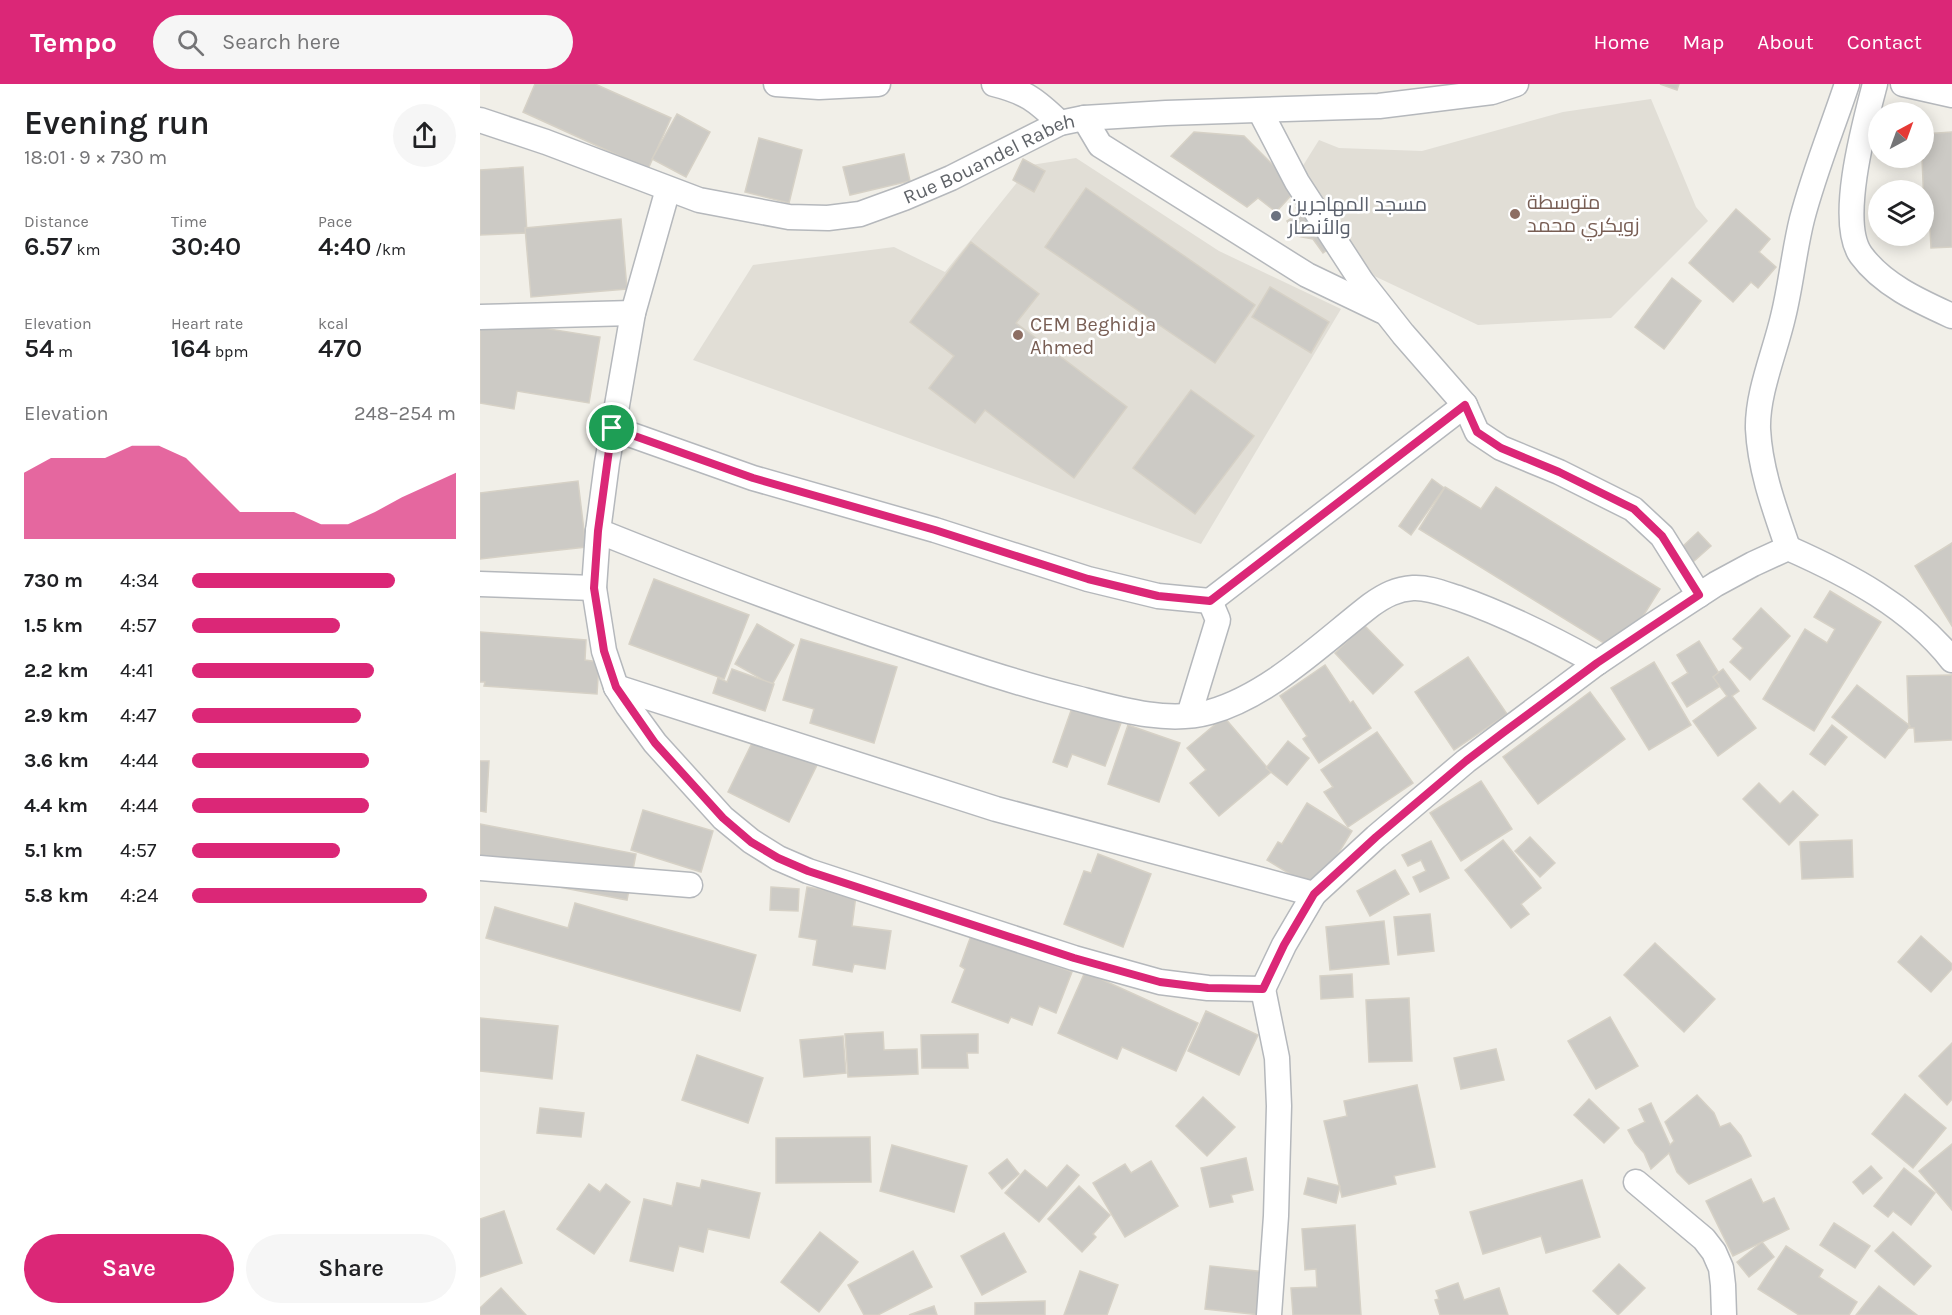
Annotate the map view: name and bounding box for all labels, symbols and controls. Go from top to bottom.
search box [153,15,573,69]
text: Tempo [30,26,117,59]
icon: search [174,26,207,59]
text: Search here [222,29,340,55]
text: Home [1594,30,1650,54]
text: Map [1683,30,1724,54]
text: About [1757,30,1814,54]
text: Contact [1847,30,1922,54]
north arrow [1868,102,1934,168]
map controls [1868,102,1934,246]
text: Evening run [24,104,210,142]
button: share [393,104,456,167]
street label: Rue Bouandel Rabeh [900,109,1077,209]
text: 18:01 · 9 × 730 m [24,146,167,169]
button: layers [1868,180,1934,246]
place label: متوسطة زويكري محمد [1527,191,1639,241]
place label: مسجد المهاجرين والأنصار [1287,193,1427,239]
marker: متوسطة زويكري محمد [1508,207,1522,221]
marker: مسجد المهاجرين والأنصار [1269,209,1283,223]
text: Distance [24,212,89,231]
text: Time [171,212,207,231]
text: Pace [318,212,352,231]
text: 6.57 [24,231,73,262]
text: 30:40 [171,231,241,262]
text: 4:40 [318,231,371,262]
text: km [73,240,100,259]
text: /km [371,240,406,259]
place label: CEM Beghidja Ahmed [1030,313,1156,359]
text: Elevation [24,314,92,333]
text: Heart rate [171,314,243,333]
text: kcal [318,314,349,333]
marker: CEM Beghidja Ahmed [1011,328,1025,342]
text: 54 [24,333,54,364]
text: 164 [171,333,211,364]
text: 470 [318,333,362,364]
text: m [54,342,73,361]
text: bpm [211,342,248,361]
text: Elevation [24,402,109,425]
text: 248–254 m [354,402,456,425]
pin [586,402,637,453]
icon: arrive [595,411,628,444]
text: 730 m [24,569,83,592]
text: 4:34 [120,569,159,592]
text: 1.5 km [24,614,83,637]
text: 4:57 [120,614,156,637]
text: 2.2 km [24,659,88,682]
text: 4:41 [120,659,154,682]
text: 2.9 km [24,704,88,727]
text: 4:47 [120,704,156,727]
text: 3.6 km [24,749,89,772]
text: 4:44 [120,749,158,772]
text: 4.4 km [24,794,88,817]
text: 4:44 [120,794,158,817]
text: 5.1 km [24,839,83,862]
text: 4:57 [120,839,156,862]
text: 5.8 km [24,884,89,907]
text: 4:24 [120,884,159,907]
button: Save [24,1234,234,1303]
button: Share [246,1234,456,1303]

